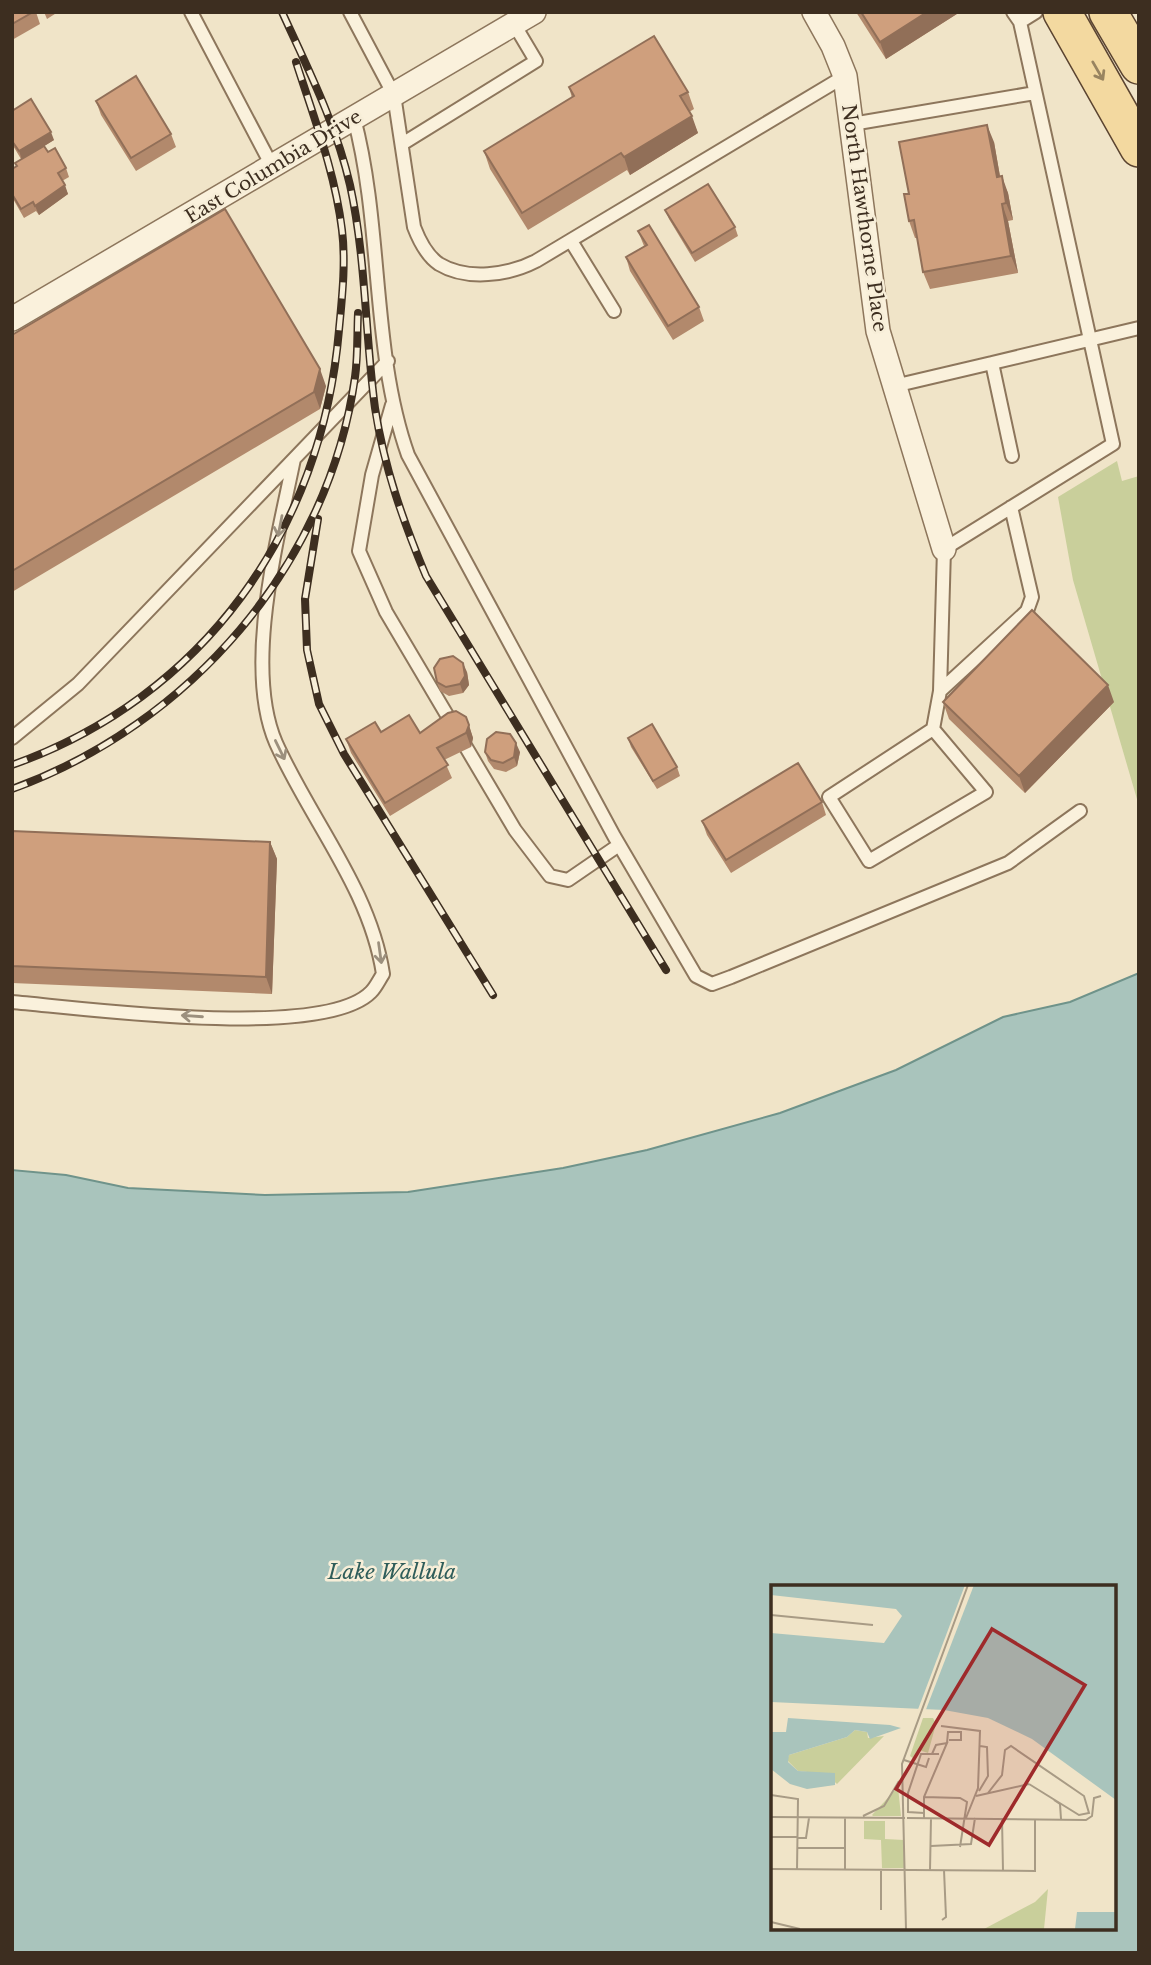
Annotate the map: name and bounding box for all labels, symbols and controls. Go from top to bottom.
one-way arrow [1091,60,1105,80]
street label: North Hawthorne Place [837,103,892,333]
street label: East Columbia Drive [181,105,366,228]
one-way arrow [273,514,287,537]
one-way arrow [274,739,288,760]
one-way arrow [374,941,387,964]
one-way arrow [181,1009,203,1022]
water label: Lake Wallula [327,1559,456,1585]
inset map [771,1585,1116,1930]

